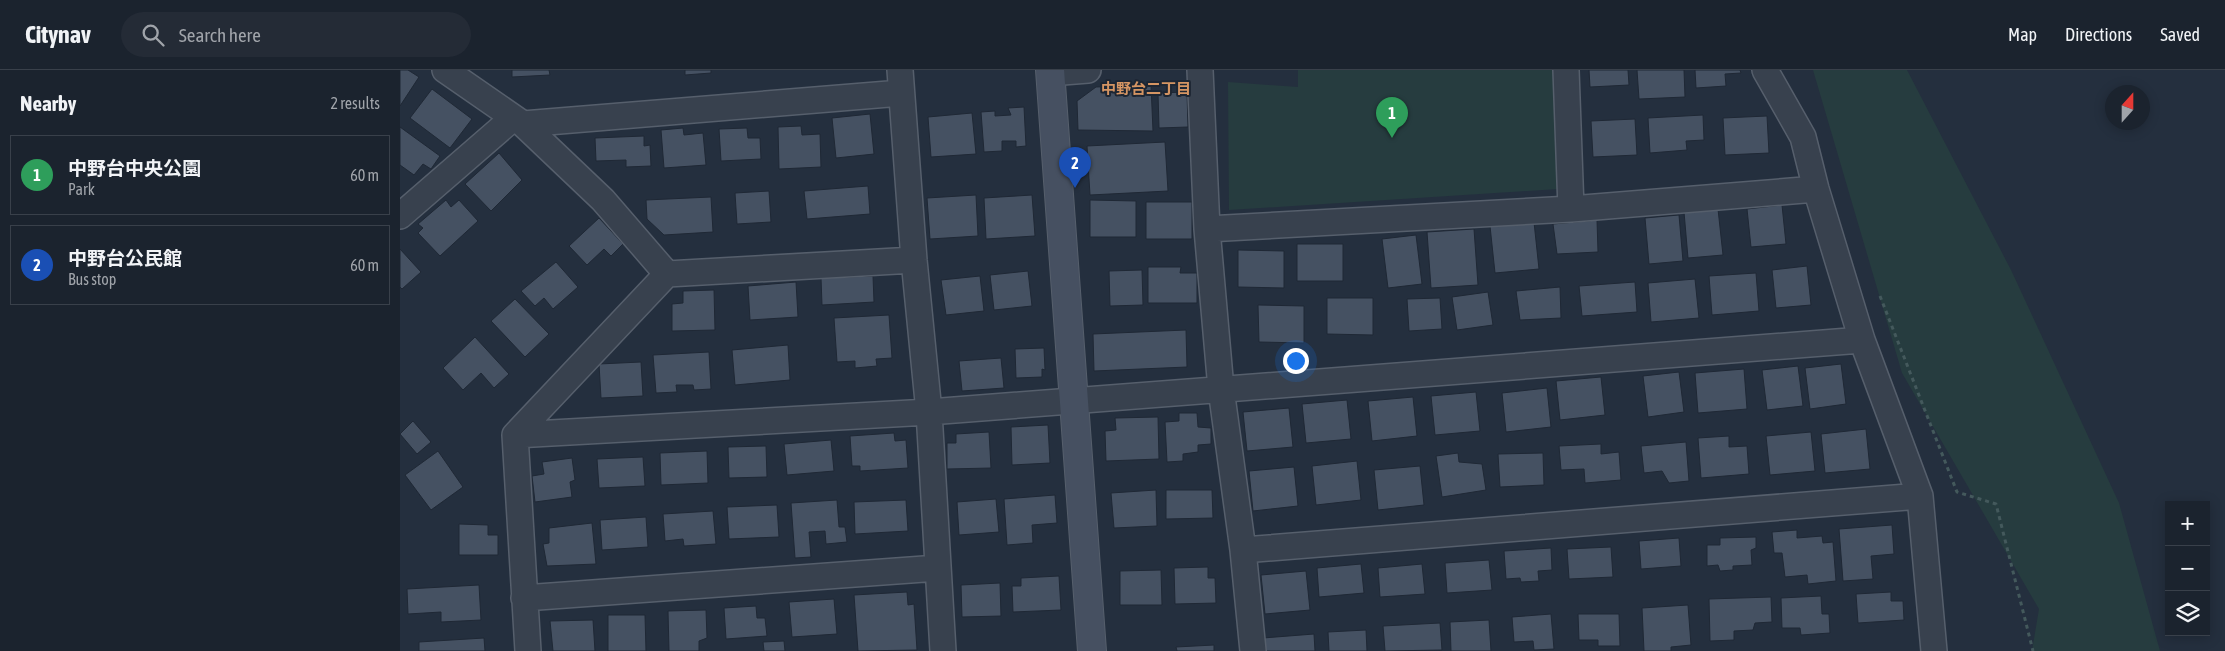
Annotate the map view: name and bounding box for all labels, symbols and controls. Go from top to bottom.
search box [121,12,471,57]
text: Citynav [25,21,91,48]
icon: search [139,21,167,49]
text: Search here [179,24,261,46]
text: Map [2008,24,2037,45]
text: Directions [2065,24,2132,45]
text: Saved [2160,24,2200,45]
district label: 中野台二丁目 [1101,80,1191,97]
north arrow [2105,85,2150,130]
text: Nearby [20,91,76,115]
text: 2 results [330,94,380,112]
pin: 1 [1376,97,1408,138]
pin: 2 [1059,147,1091,188]
text: 中野台中央公園 [68,157,201,179]
text: 1 [33,166,41,184]
text: 60 m [350,166,379,184]
text: Park [68,180,95,198]
text: 中野台公民館 [68,247,182,269]
text: 2 [33,256,41,274]
text: 60 m [350,256,379,274]
text: Bus stop [68,270,116,288]
your location [1283,348,1309,374]
map controls [2165,501,2210,636]
button: + [2165,501,2210,546]
button: − [2165,546,2210,591]
button: layers [2165,591,2210,636]

